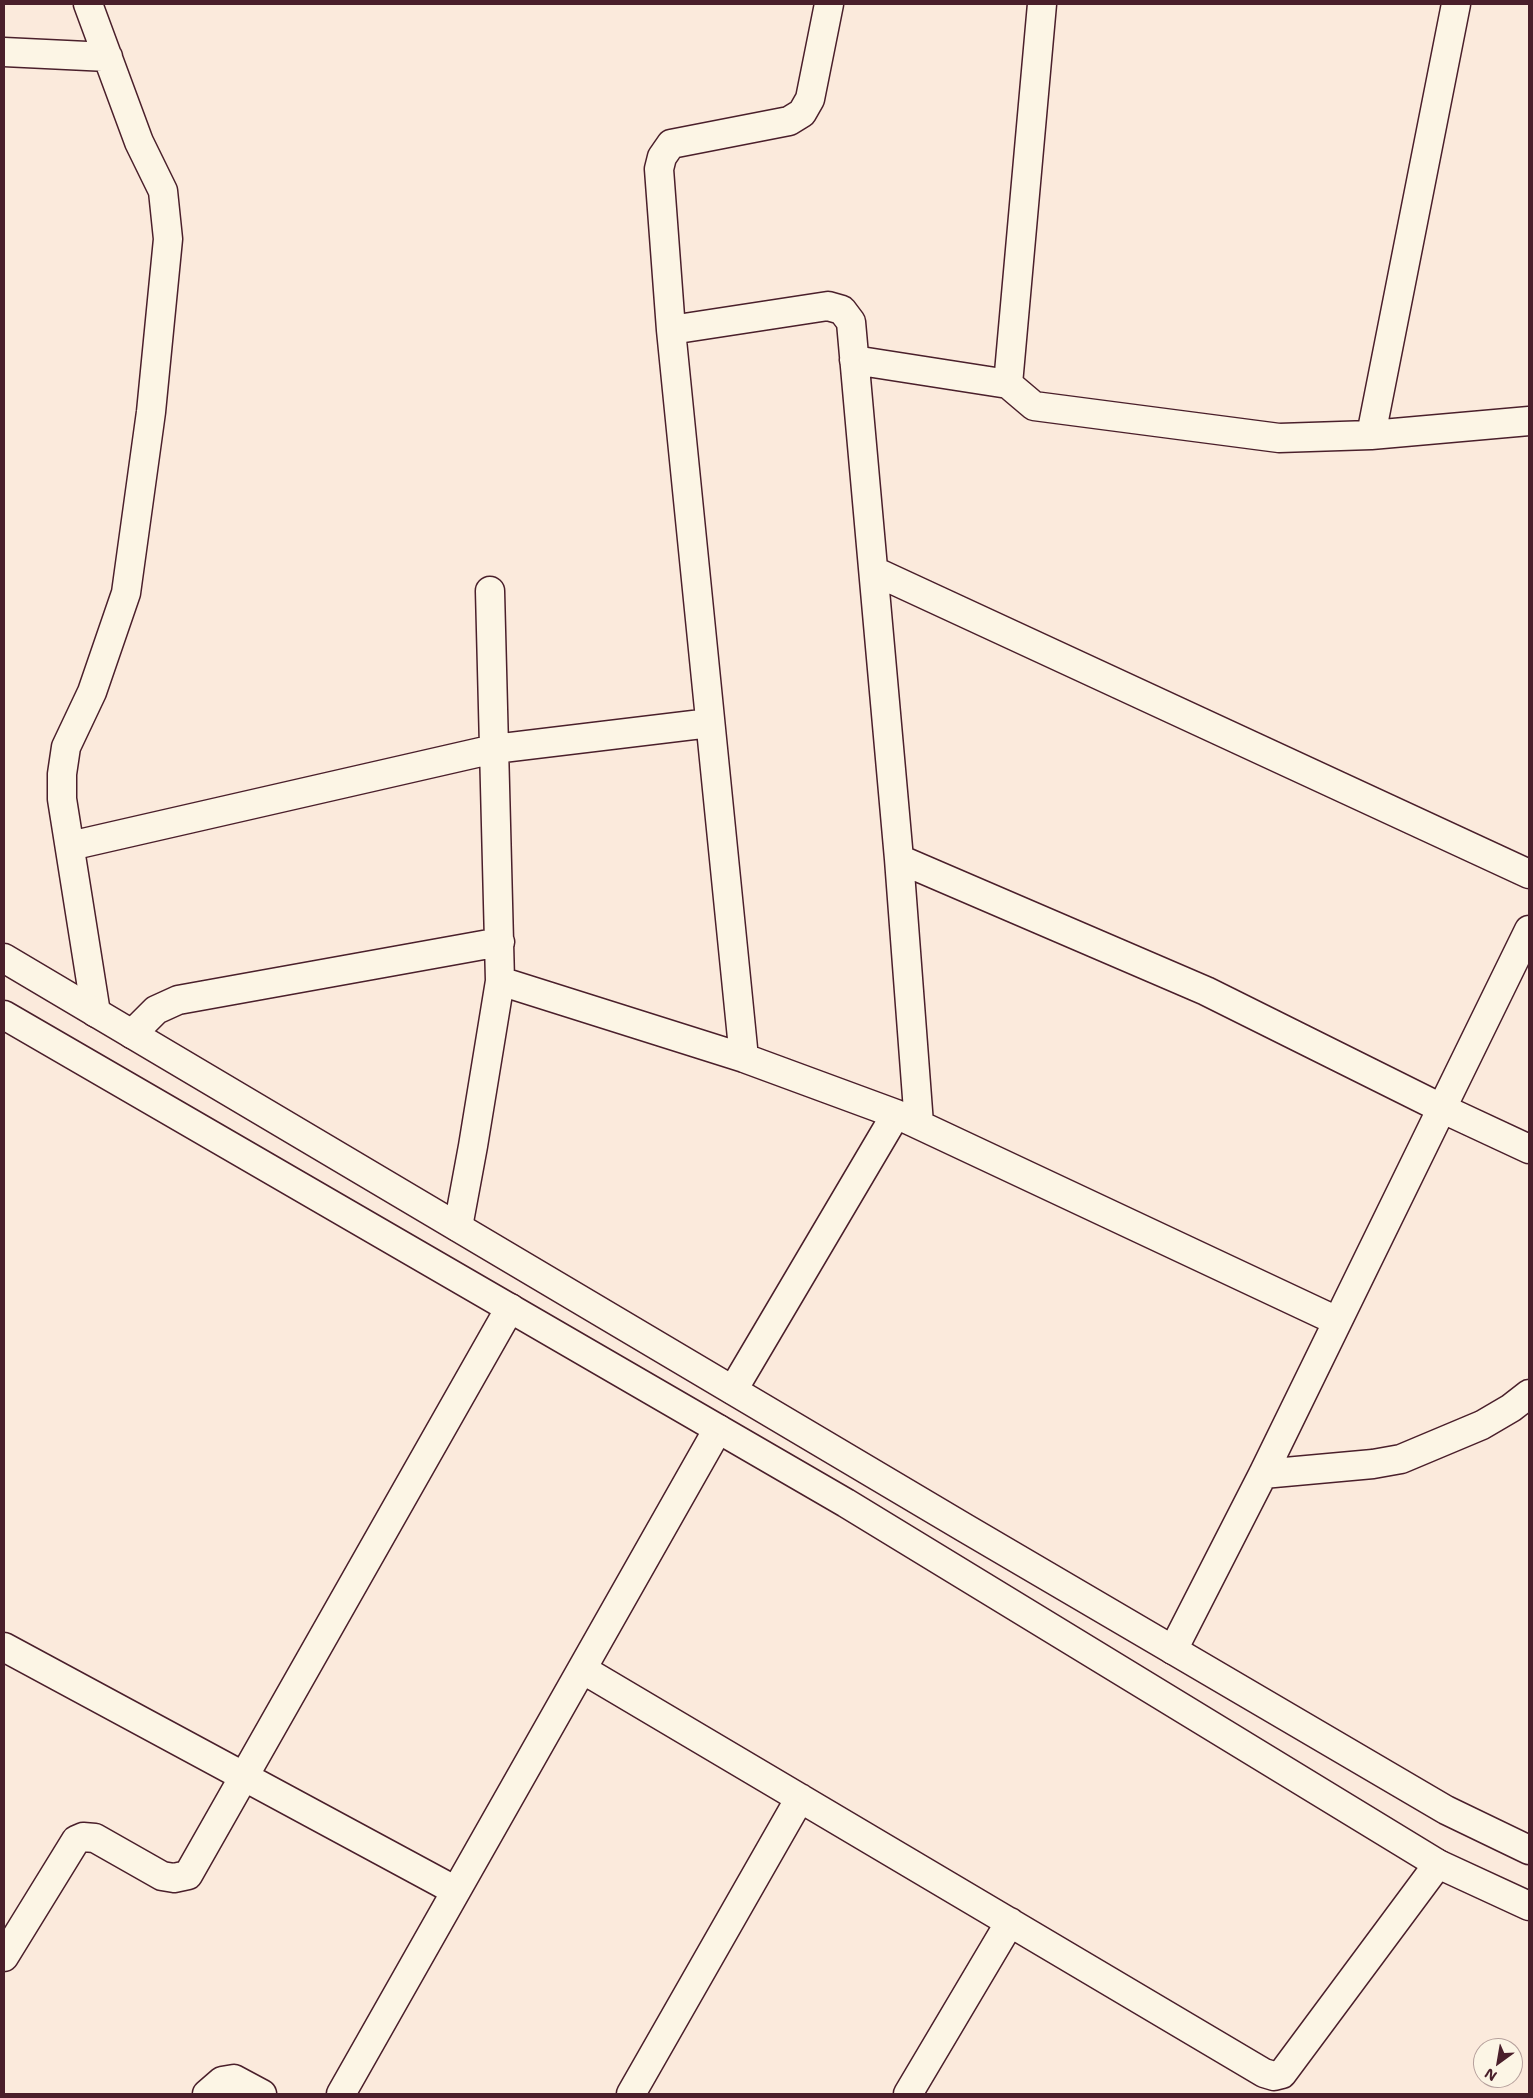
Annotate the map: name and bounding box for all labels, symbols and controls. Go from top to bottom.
north arrow [1473,2038,1523,2088]
text: N [1481,2064,1500,2085]

